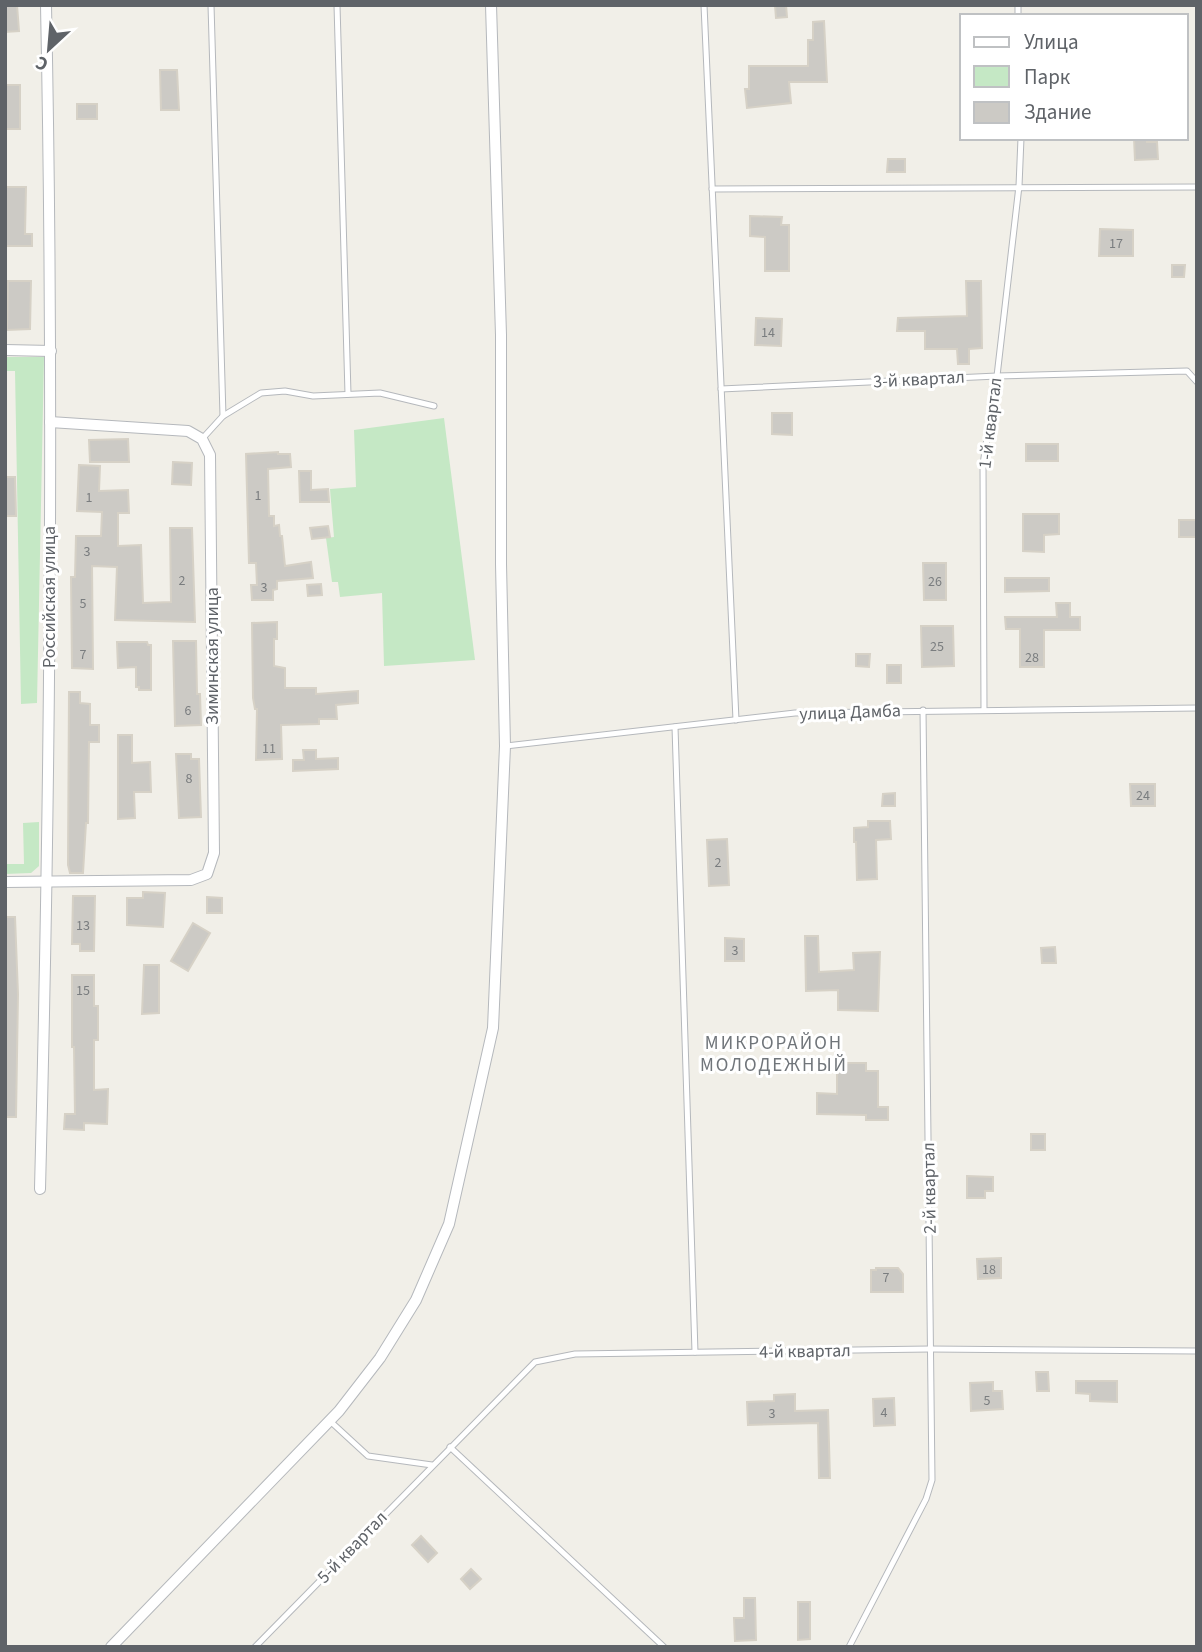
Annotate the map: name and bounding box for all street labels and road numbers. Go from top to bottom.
street label: 3-й квартал [873,365,965,394]
street label: 1-й квартал [973,376,1008,470]
street label: Российская улица [37,526,62,668]
street label: Зиминская улица [200,587,225,725]
street label: улица Дамба [799,698,901,727]
street label: 2-й квартал [916,1142,943,1234]
street label: 4-й квартал [759,1338,851,1365]
street label: 5-й квартал [312,1506,393,1589]

